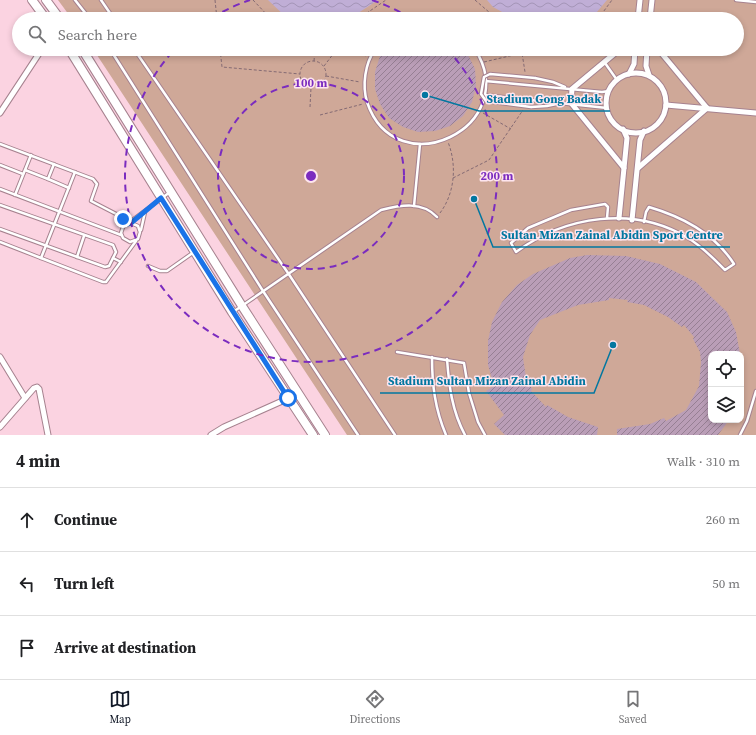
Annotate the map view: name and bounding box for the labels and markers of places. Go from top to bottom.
callout: Stadium Gong Badak [479,87,610,111]
centre of rings [304,169,318,183]
callout: Sultan Mizan Zainal Abidin Sport Centre [493,223,730,247]
callout: Stadium Sultan Mizan Zainal Abidin [380,369,594,393]

